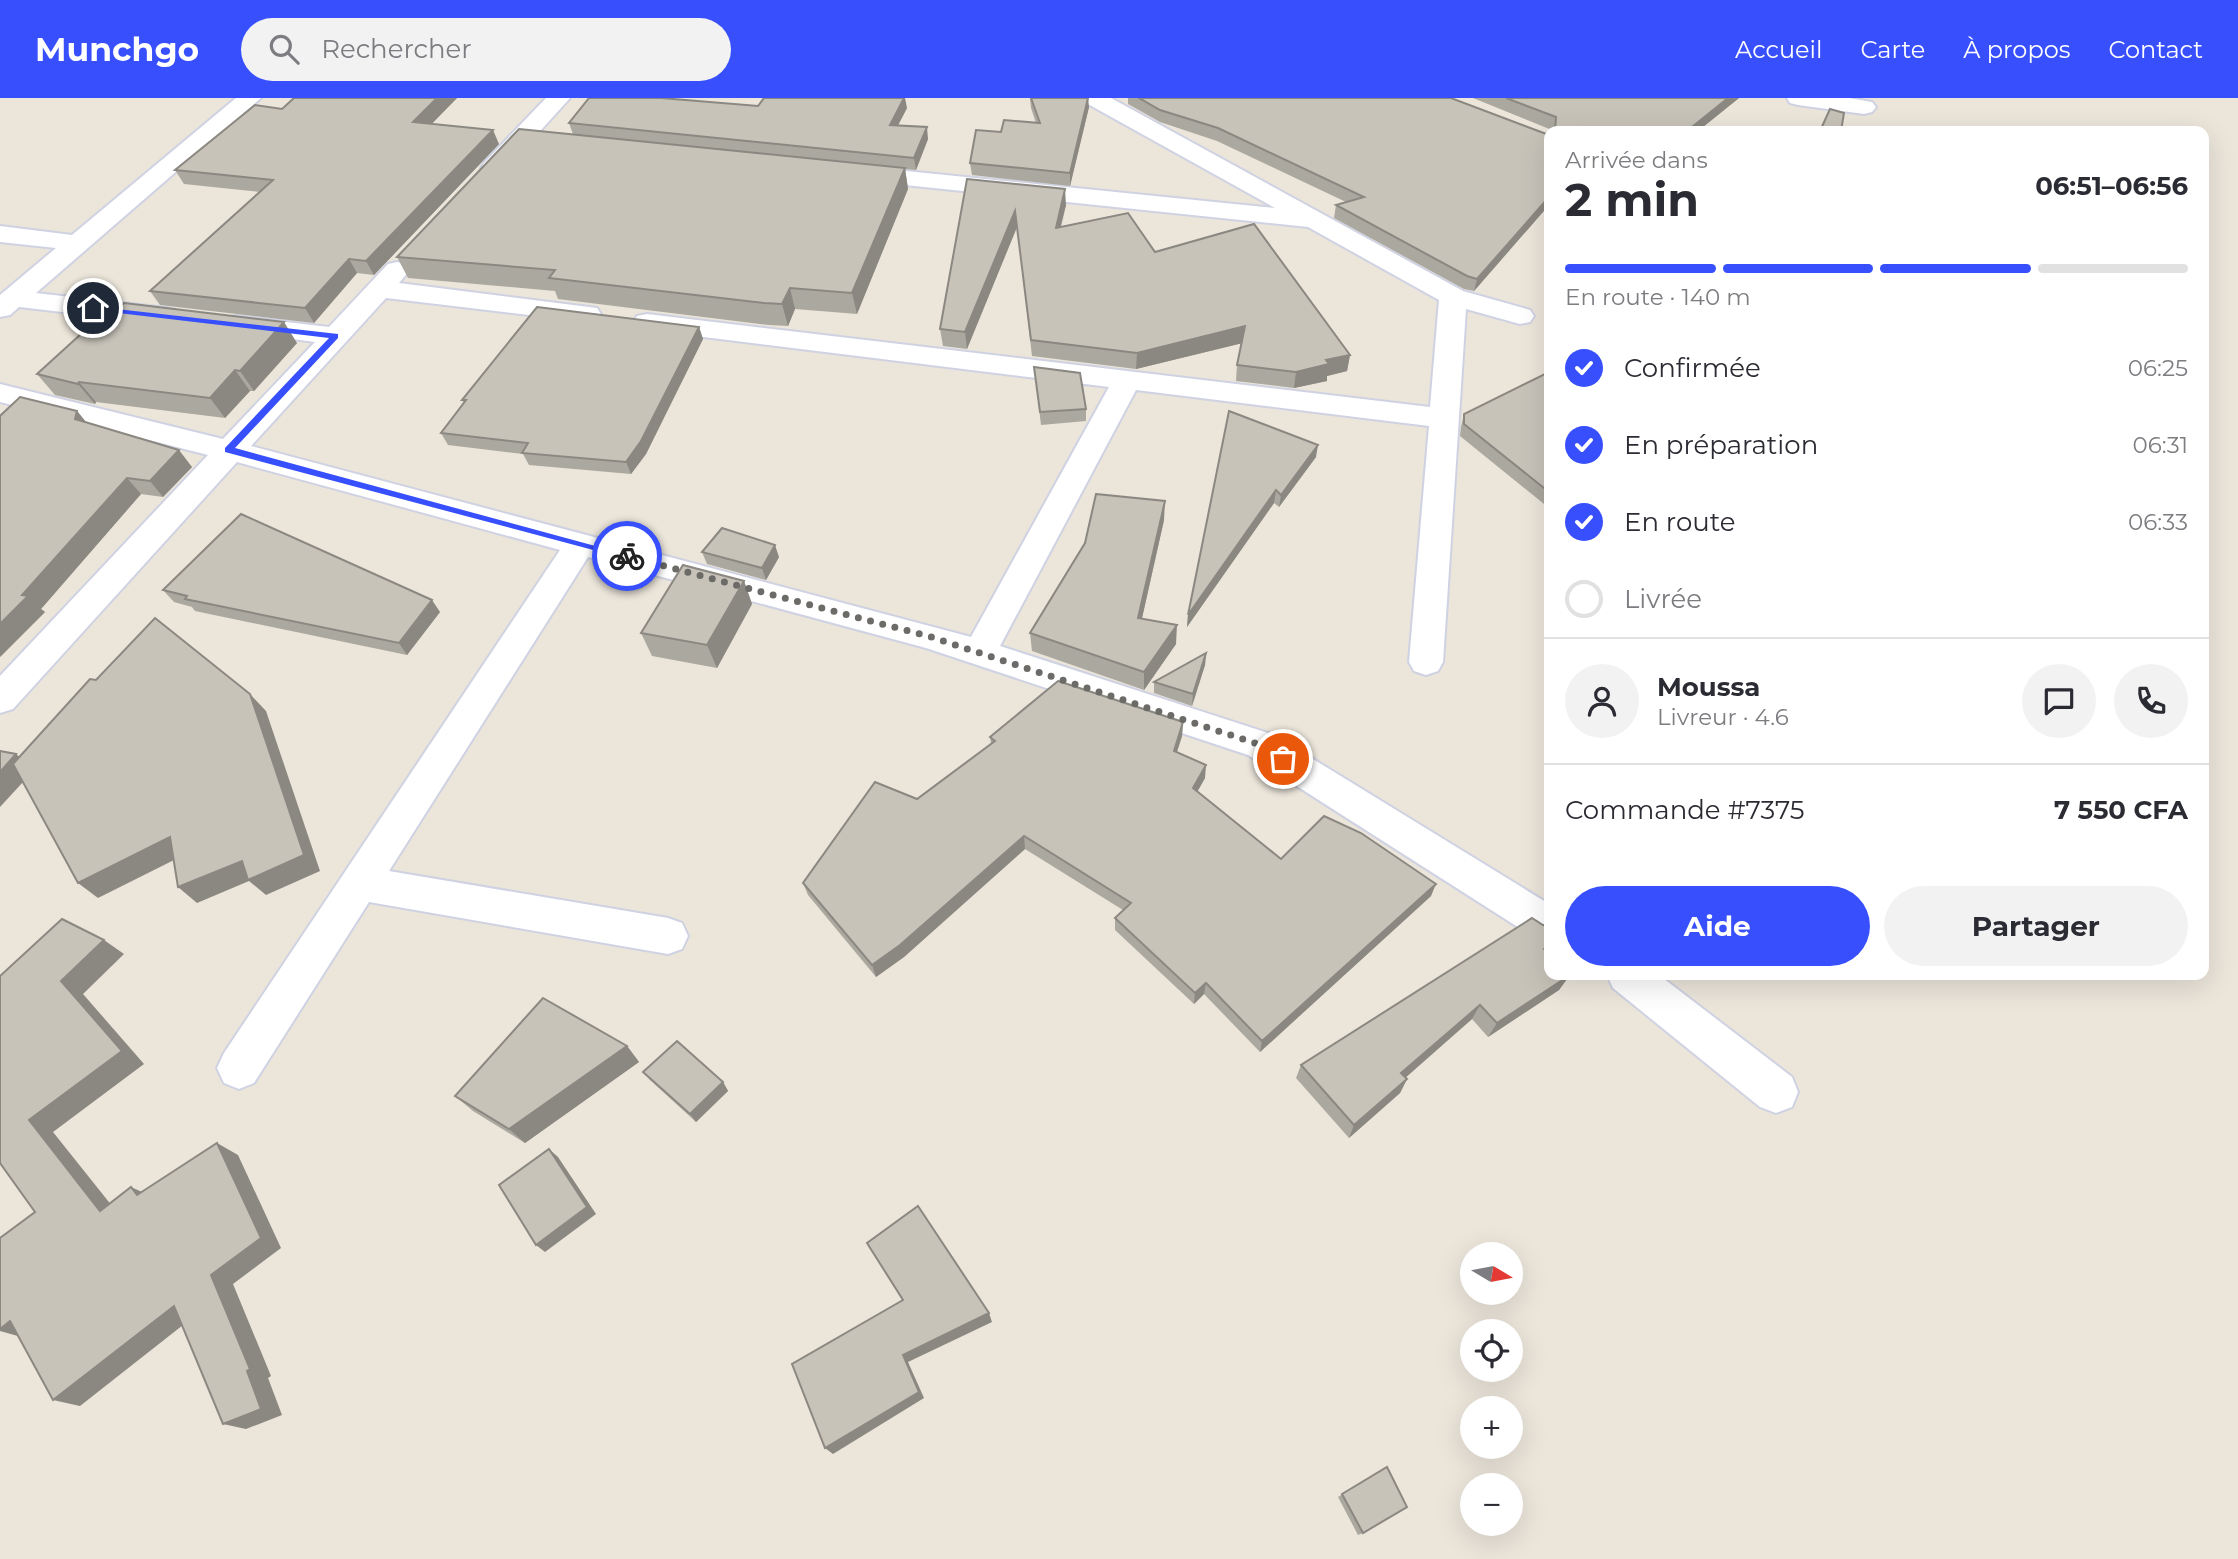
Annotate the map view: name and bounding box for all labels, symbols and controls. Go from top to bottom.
search box [241,18,731,81]
text: Munchgo [35,29,199,69]
icon: search [265,30,303,68]
text: Rechercher [321,33,472,65]
text: Accueil [1735,35,1822,64]
text: Carte [1860,35,1925,64]
text: À propos [1963,35,2070,64]
text: Contact [2108,35,2203,64]
text: Arrivée dans [1565,146,1708,174]
text: 06:51–06:56 [2035,170,2188,202]
text: 2 min [1565,171,1699,228]
pin [63,278,123,338]
text: En route · 140 m [1565,283,1751,311]
icon: home [74,289,112,327]
icon: check [1565,349,1603,387]
text: Confirmée [1624,352,1761,384]
text: 06:25 [2128,354,2188,382]
icon: check [1565,426,1603,464]
text: En préparation [1624,429,1818,461]
text: 06:31 [2133,431,2188,459]
icon: check [1565,503,1603,541]
text: En route [1624,506,1735,538]
text: 06:33 [2128,508,2188,536]
courier [592,521,662,591]
icon: bike [608,537,646,575]
text: Livrée [1624,583,1702,615]
button: person [1565,664,1639,738]
button: chat [2022,664,2096,738]
button: phone [2114,664,2188,738]
text: Moussa [1657,671,1760,703]
text: Livreur · 4.6 [1657,703,1789,731]
pin [1253,729,1313,789]
icon: bag [1264,740,1302,778]
text: Commande #7375 [1565,794,1804,826]
text: 7 550 CFA [2054,794,2188,826]
button: Aide [1565,886,1870,966]
button: Partager [1884,886,2188,966]
north arrow [1460,1242,1522,1306]
map controls [1460,1242,1523,1536]
button: locate [1460,1319,1523,1382]
button: + [1460,1396,1523,1459]
button: − [1460,1473,1523,1536]

